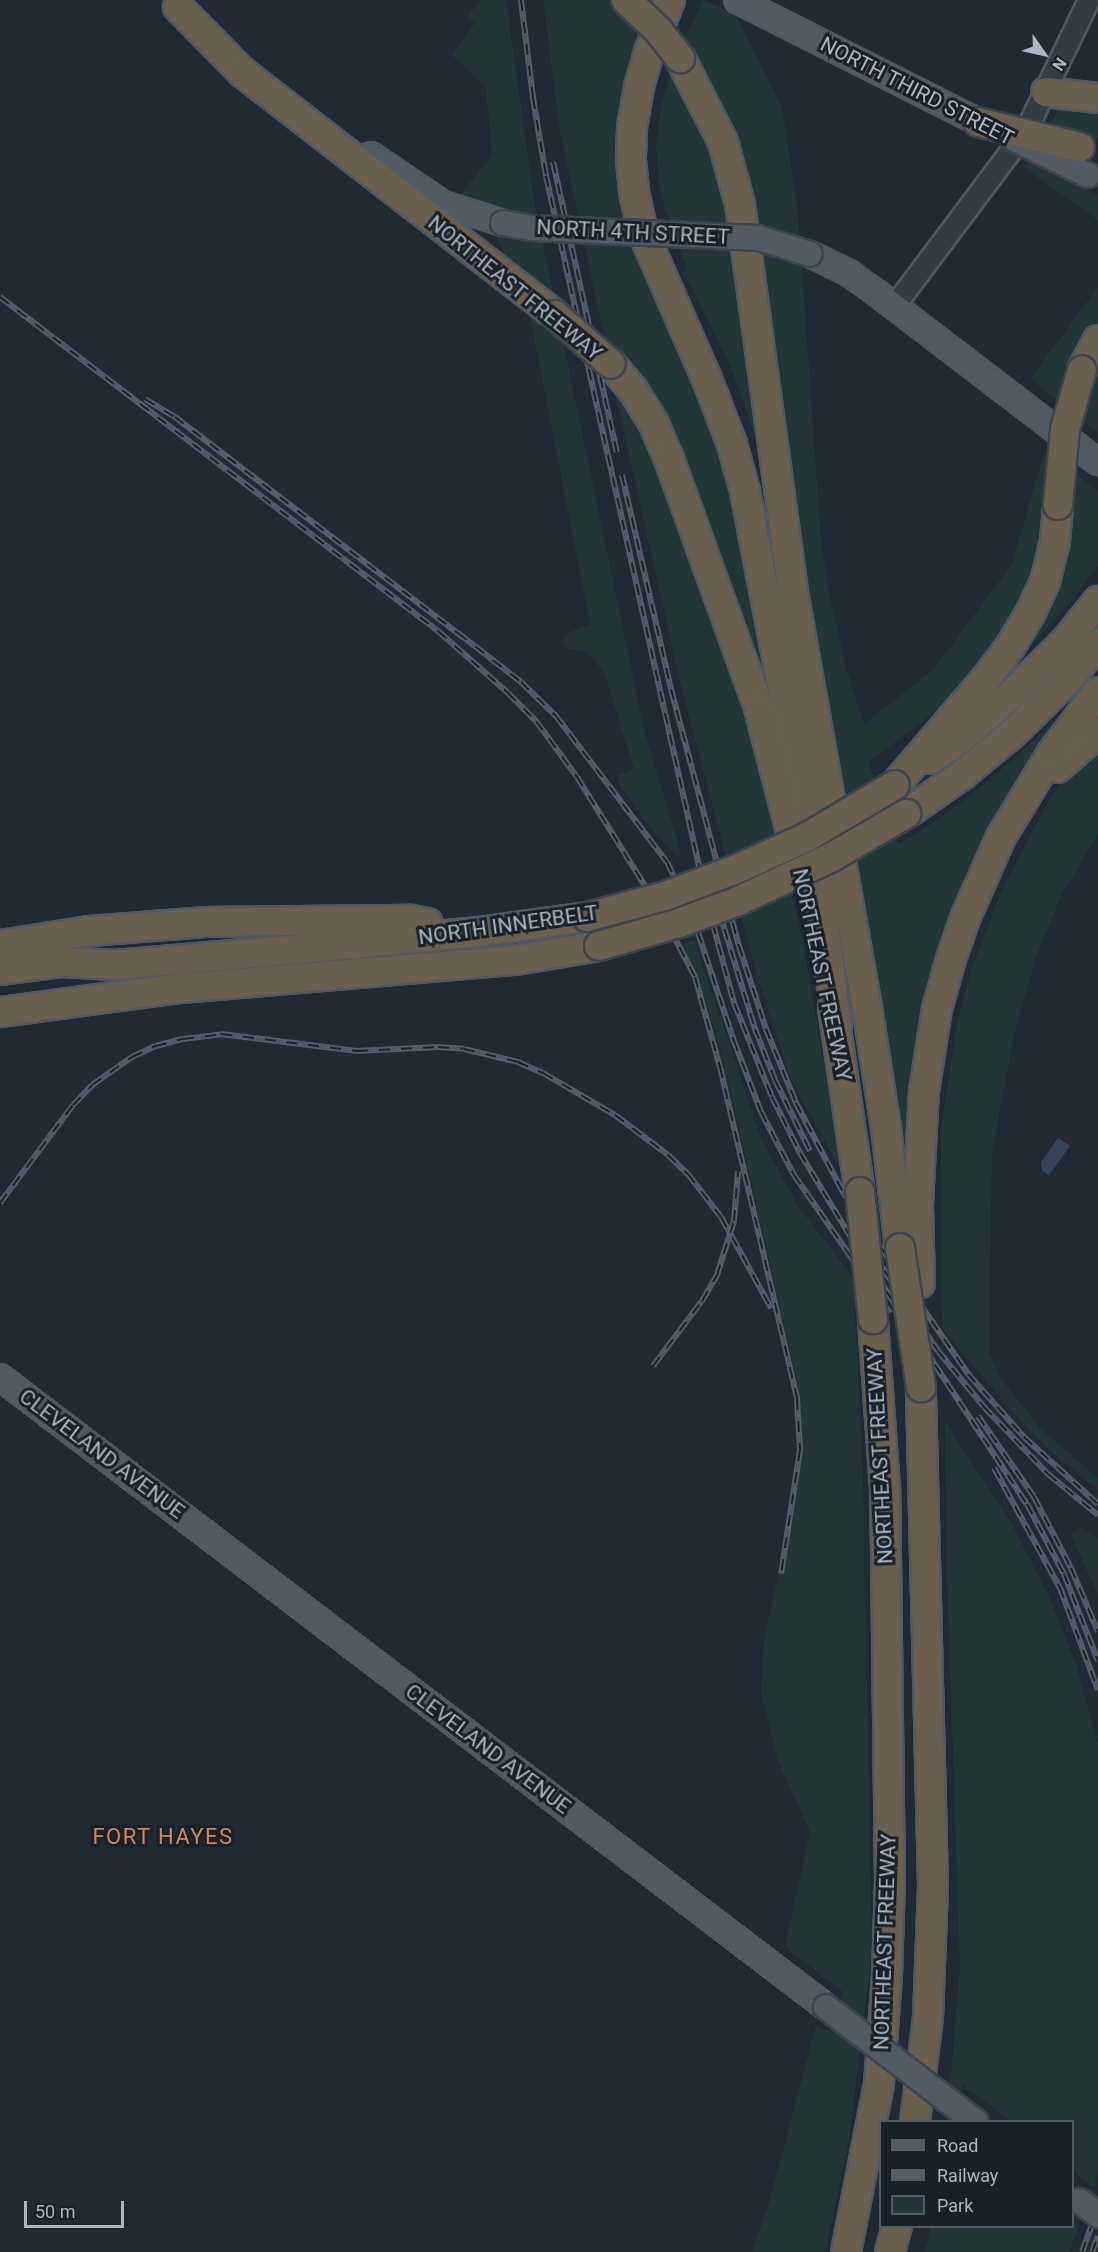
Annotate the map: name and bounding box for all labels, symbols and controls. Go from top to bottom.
north arrow [1014,24,1074,84]
street label: NORTH THIRD STREET [816,31,1018,151]
text: N [1048,54,1070,74]
street label: NORTHEAST FREEWAY [423,210,607,366]
street label: NORTH 4TH STREET [536,214,730,250]
street label: NORTHEAST FREEWAY [787,866,857,1084]
street label: NORTH INNERBELT [417,900,599,950]
street label: NORTHEAST FREEWAY [862,1347,898,1565]
street label: CLEVELAND AVENUE [15,1384,189,1524]
street label: CLEVELAND AVENUE [401,1679,575,1819]
district label: FORT HAYES [92,1824,234,1850]
street label: NORTHEAST FREEWAY [869,1833,901,2051]
legend [879,2120,1074,2228]
text: Road [937,2135,978,2156]
text: Railway [937,2165,998,2186]
scale bar [27,2189,128,2227]
text: Park [937,2195,973,2216]
text: 50 m [35,2201,75,2222]

